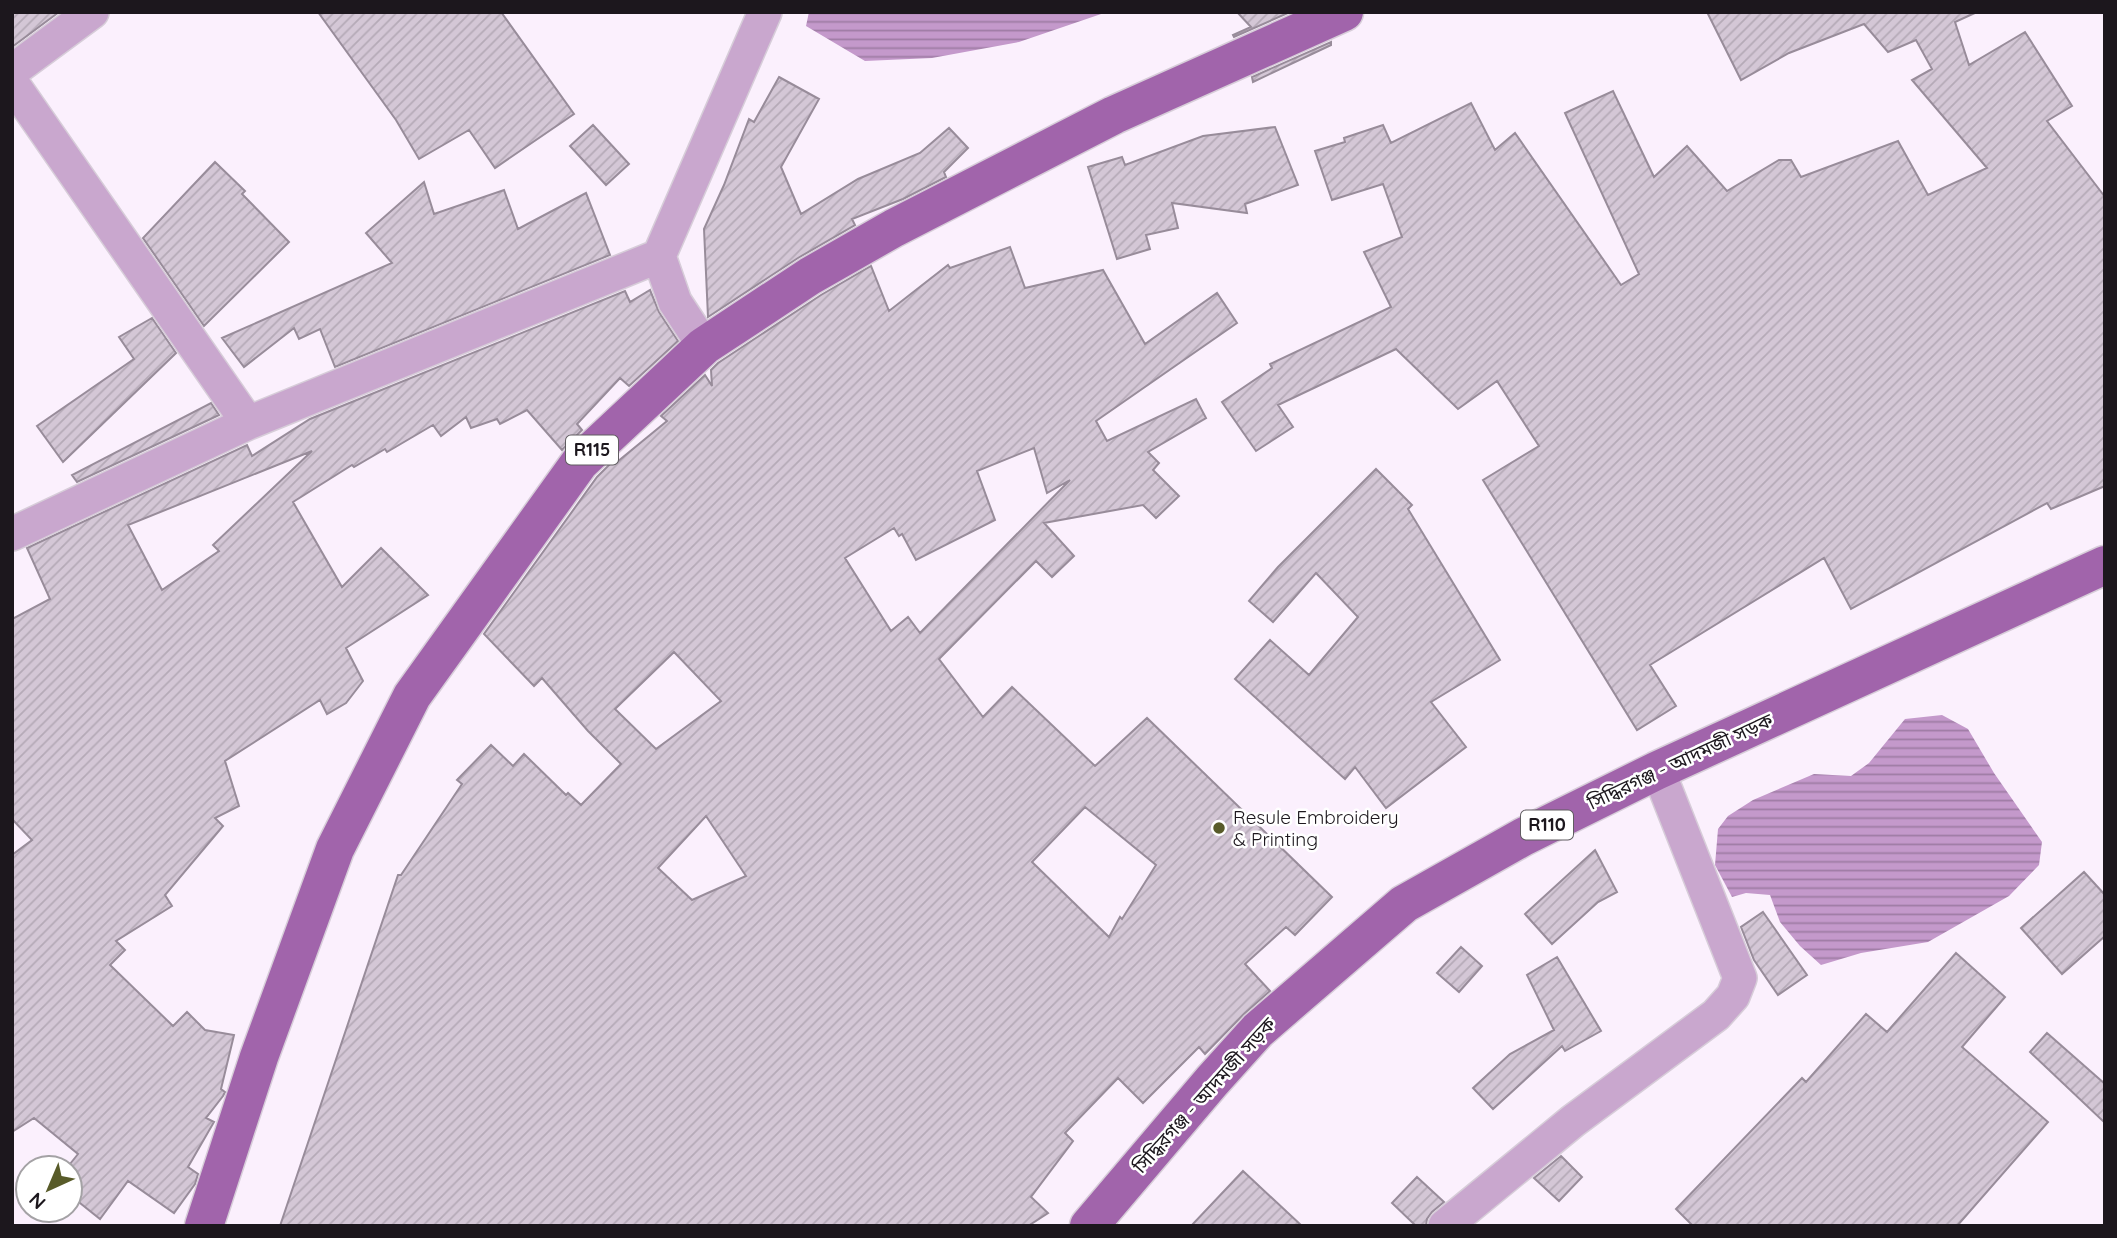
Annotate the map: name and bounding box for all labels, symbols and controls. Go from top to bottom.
road number: R115 [566,436,618,464]
street label: সিদ্ধিরগঞ্জ - আদমজী সড়ক [1583,707,1777,815]
place label: Resule Embroidery & Printing [1233,805,1399,851]
road number: R110 [1521,810,1573,840]
marker: Resule Embroidery & Printing [1211,820,1227,836]
street label: সিদ্ধিরগঞ্জ - আদমজী সড়ক [1127,1012,1281,1179]
north arrow [14,1154,84,1224]
text: N [24,1188,51,1215]

